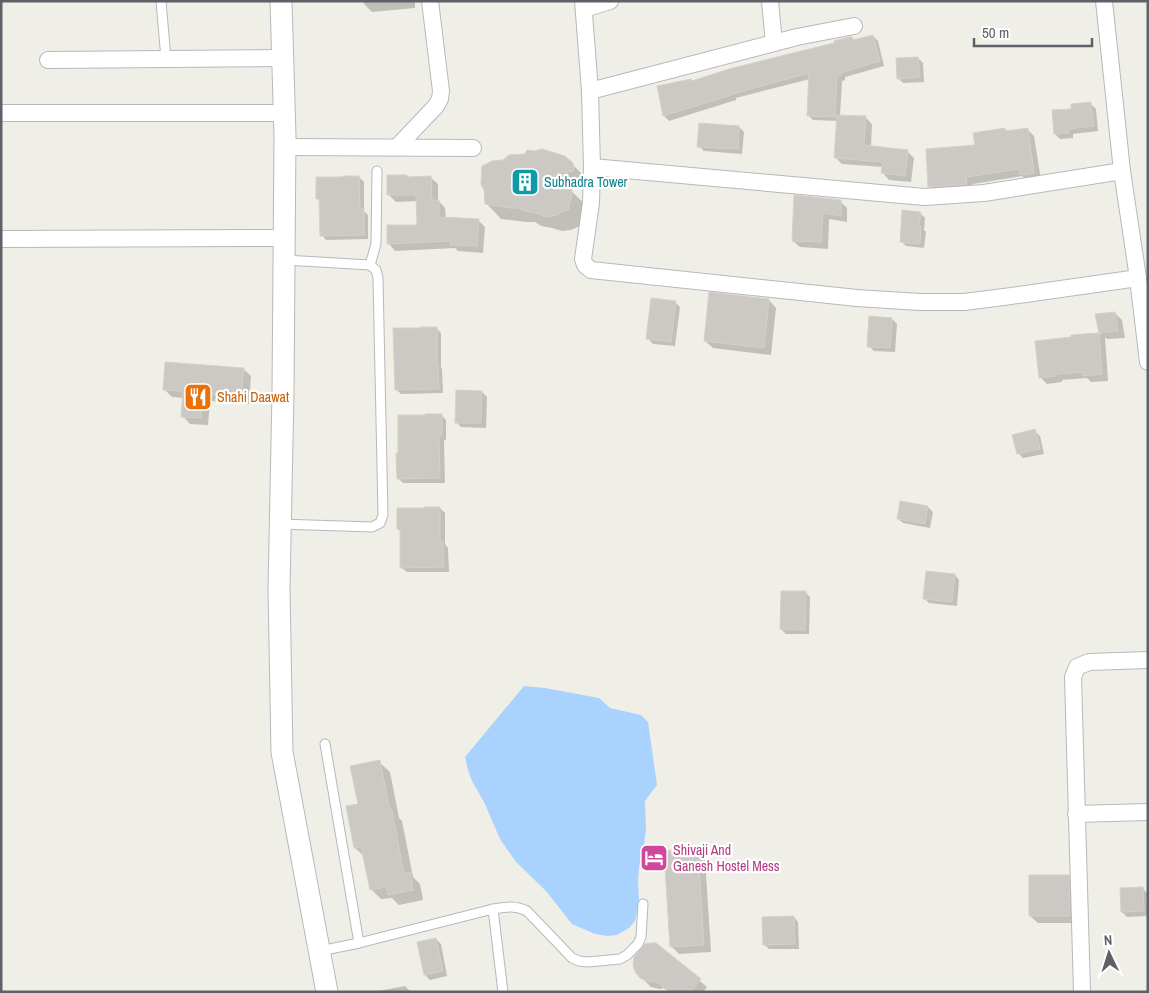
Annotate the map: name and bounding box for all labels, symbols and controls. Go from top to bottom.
scale bar [974,15,1092,47]
text: 50 m [982,22,1009,43]
building icon: Subhadra Tower [510,167,540,197]
place label: Subhadra Tower [544,173,628,191]
restaurant icon: Shahi Daawat [183,382,213,412]
place label: Shahi Daawat [217,388,289,406]
place label: Shivaji And Ganesh Hostel Mess [673,841,780,875]
hotel icon: Shivaji And Ganesh Hostel Mess [639,843,669,873]
north arrow [1084,928,1134,978]
text: N [1103,931,1113,949]

